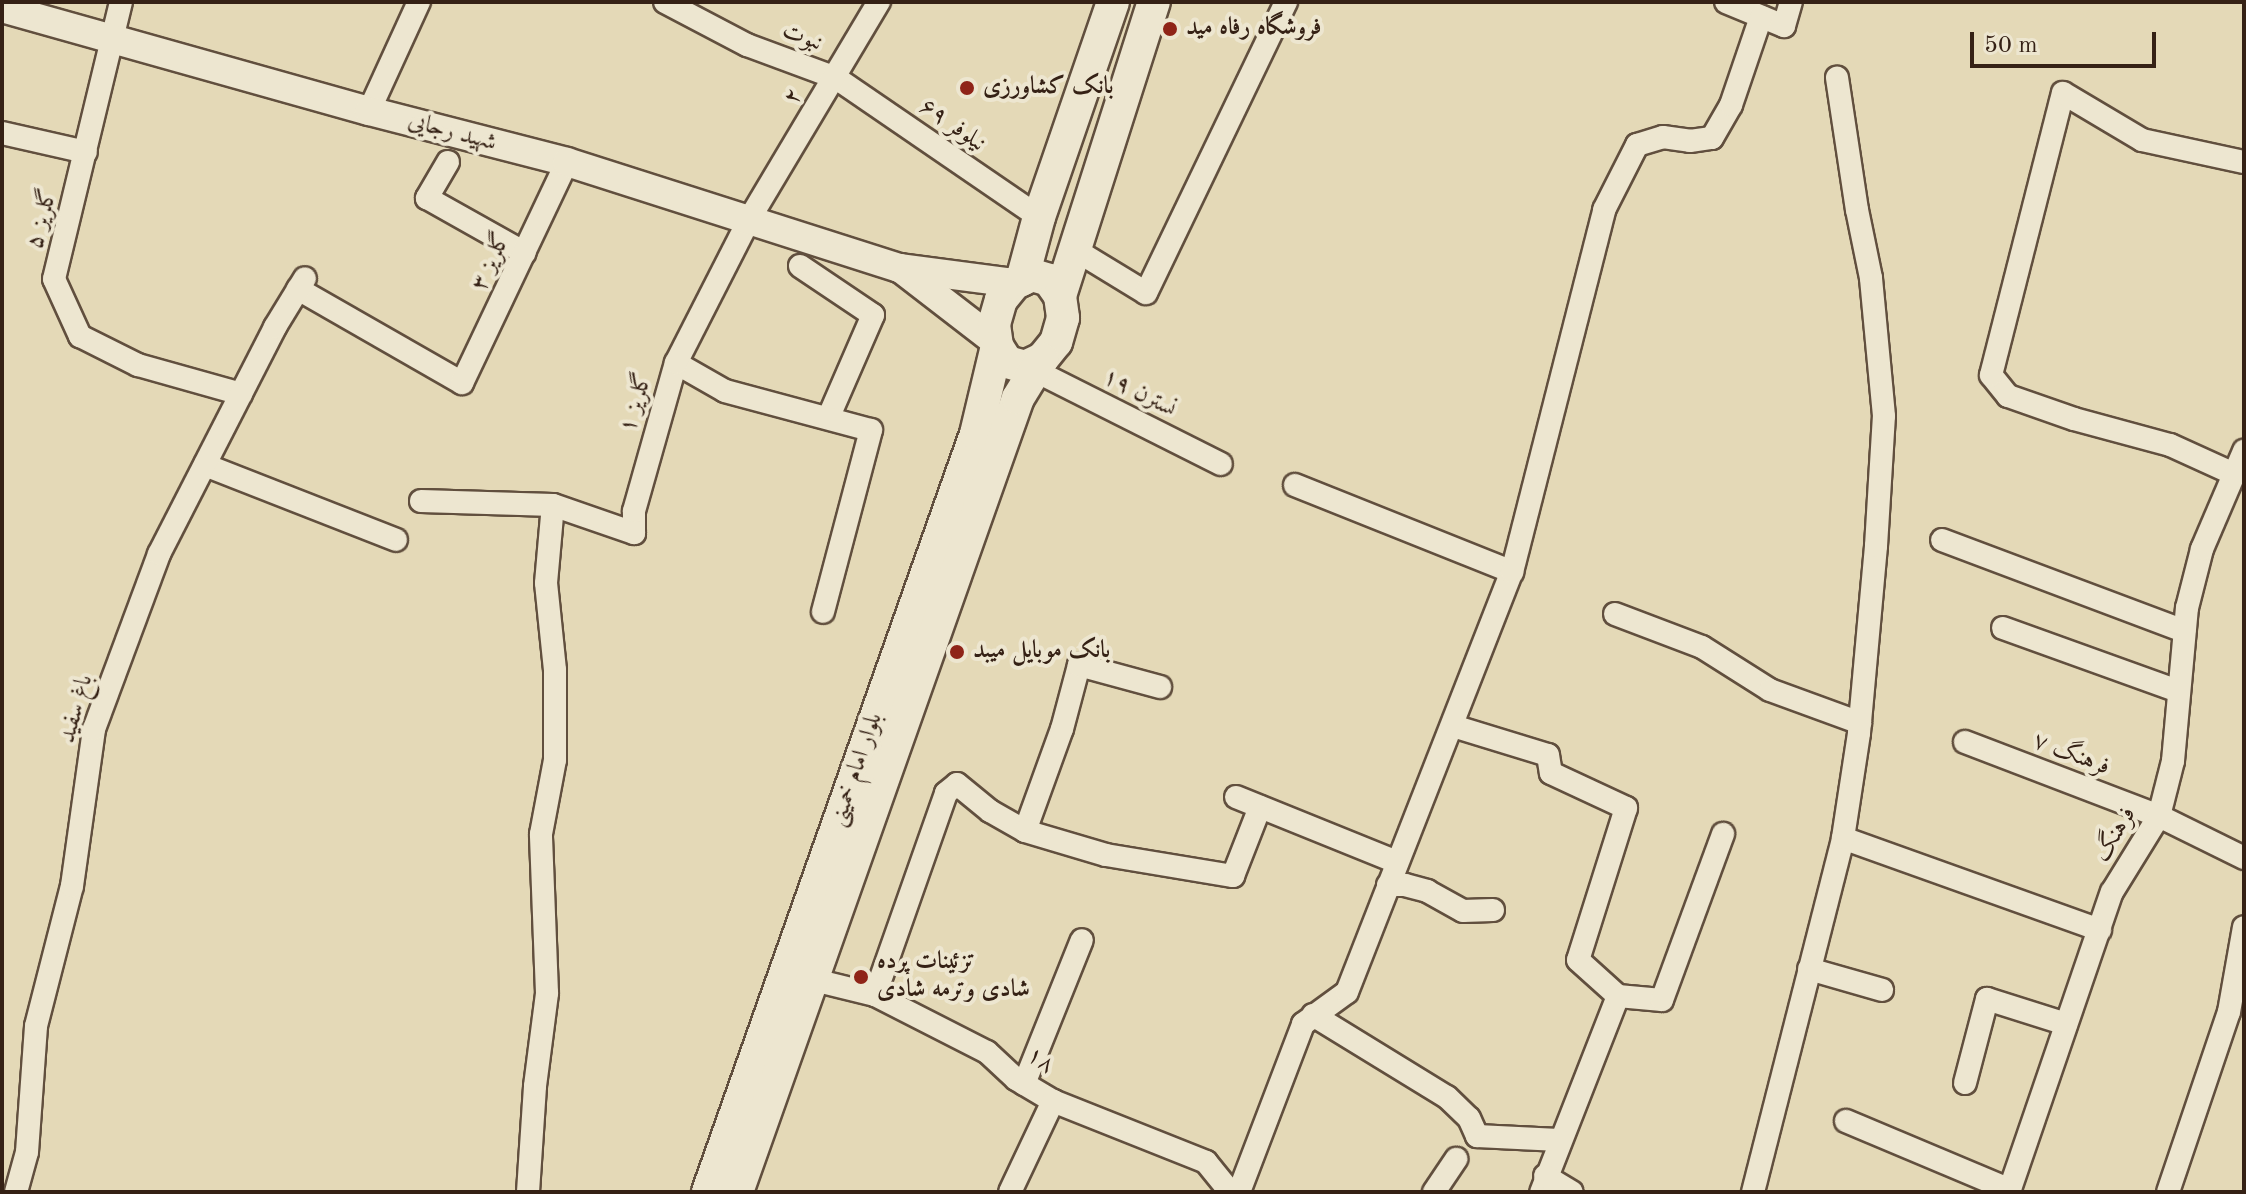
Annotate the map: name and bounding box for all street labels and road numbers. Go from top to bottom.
street label: نبوت [778,17,826,59]
street label: ۲ [778,83,810,111]
street label: نیلوفر ۶۹ [913,93,991,159]
street label: شهید رجایی [405,107,499,159]
street label: گلریز ۵ [21,186,65,252]
street label: گلریز ۳ [466,228,518,296]
street label: نسترن ۱۹ [1097,363,1181,425]
street label: گلریز ۱ [614,370,660,436]
street label: باغ سفید [54,672,100,746]
street label: بلوار امام خمینی [824,709,890,831]
street label: فرهنگ ۷ [2029,727,2113,783]
street label: فرهنگ [2088,802,2144,868]
street label: ۱۸ [1020,1041,1060,1081]

